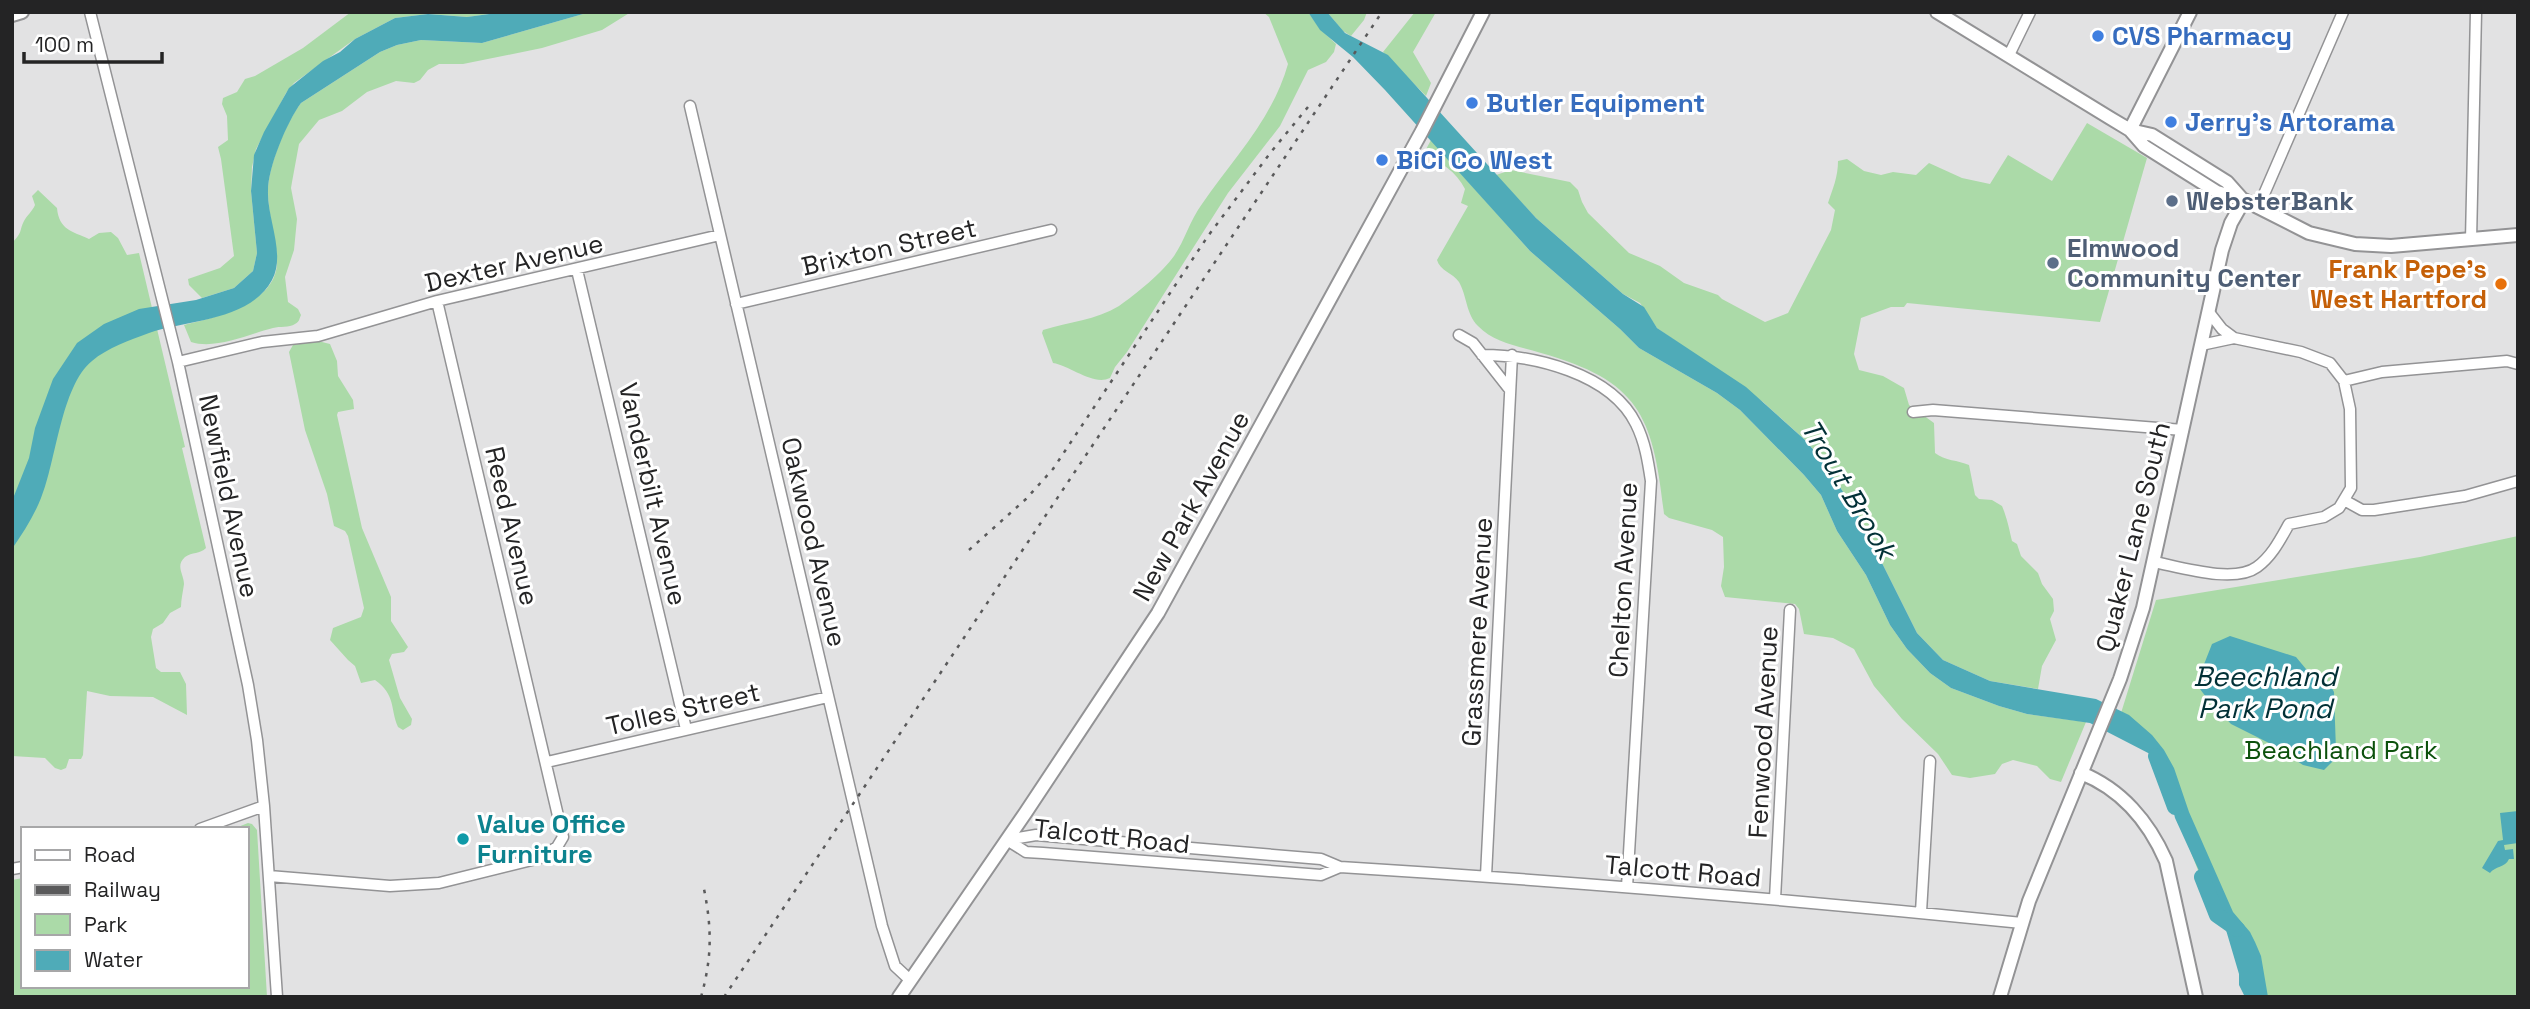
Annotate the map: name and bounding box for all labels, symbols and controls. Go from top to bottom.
place label: CVS Pharmacy [2112,19,2292,53]
scale bar [24,21,163,65]
marker: CVS Pharmacy [2090,28,2106,44]
text: 100 m [35,31,94,58]
place label: Butler Equipment [1486,86,1705,120]
marker: Butler Equipment [1464,95,1480,111]
place label: Jerry's Artorama [2185,105,2395,139]
marker: Jerry's Artorama [2163,114,2179,130]
place label: BiCi Co West [1396,143,1553,177]
marker: BiCi Co West [1374,152,1390,168]
place label: WebsterBank [2186,184,2354,218]
marker: WebsterBank [2164,193,2180,209]
street label: Brixton Street [798,210,980,284]
street label: Dexter Avenue [421,226,607,300]
place label: Elmwood Community Center [2067,231,2301,295]
place label: Frank Pepe's West Hartford [2310,252,2487,316]
marker: Elmwood Community Center [2045,255,2061,271]
marker: Frank Pepe's West Hartford [2493,276,2509,292]
street label: Vanderbilt Avenue [611,379,695,609]
street label: Newfield Avenue [191,391,267,601]
street label: New Park Avenue [1125,405,1257,607]
water label: Trout Brook [1793,412,1906,568]
street label: Quaker Lane South [2088,418,2178,656]
street label: Oakwood Avenue [773,434,855,650]
street label: Reed Avenue [477,443,547,609]
street label: Chelton Avenue [1601,481,1645,679]
street label: Grassmere Avenue [1454,517,1500,747]
street label: Fenwood Avenue [1740,625,1786,839]
water label: Beechland Park Pond [2193,658,2340,726]
street label: Tolles Street [603,675,763,743]
park label: Beachland Park [2244,733,2438,767]
place label: Value Office Furniture [477,807,626,871]
street label: Talcott Road [1032,811,1192,861]
legend [21,827,248,988]
marker: Value Office Furniture [455,831,471,847]
text: Road [84,841,136,868]
street label: Talcott Road [1603,847,1763,895]
text: Railway [84,876,161,903]
text: Park [84,911,128,938]
text: Water [84,946,143,973]

